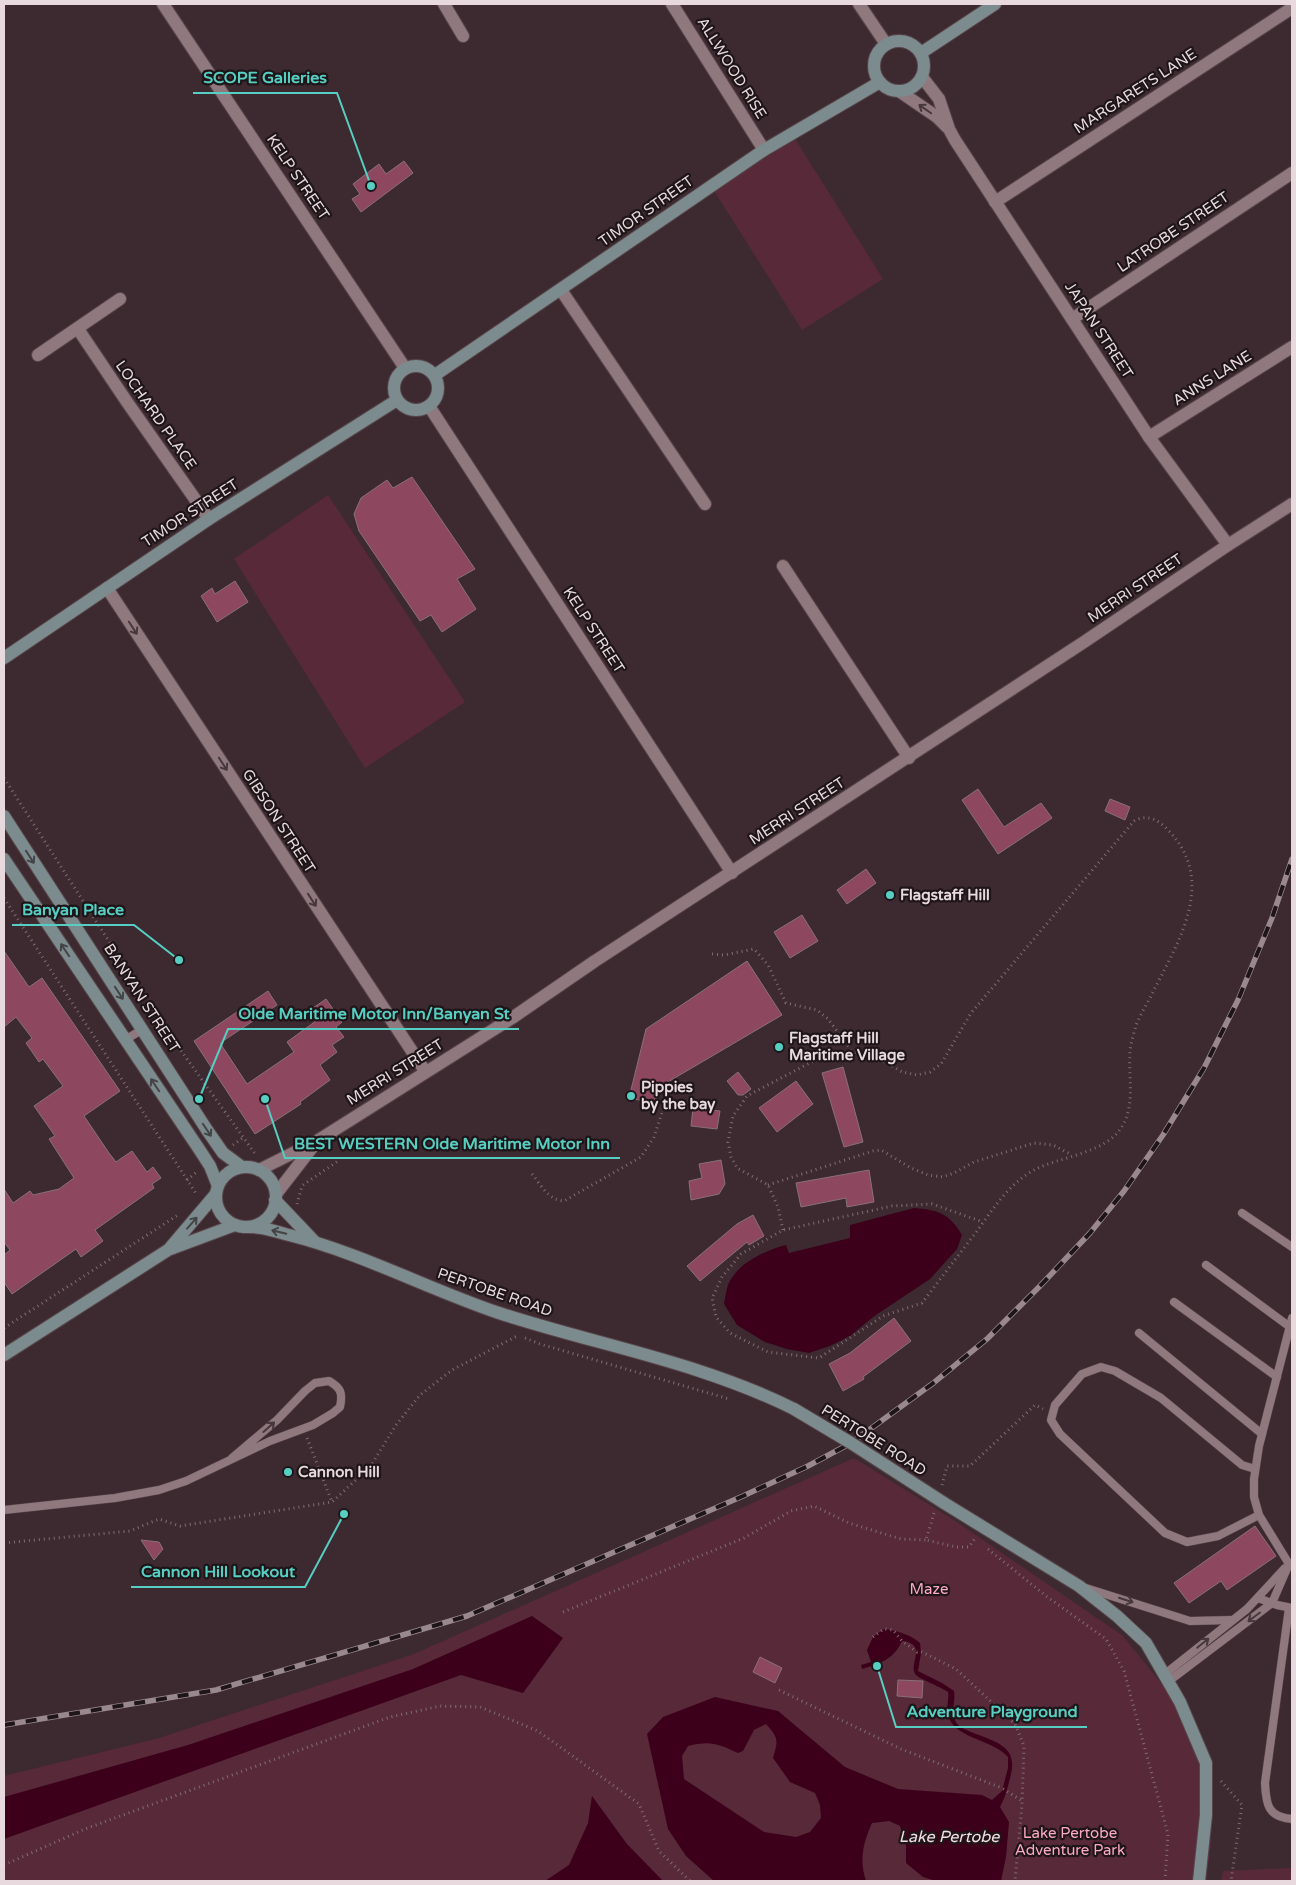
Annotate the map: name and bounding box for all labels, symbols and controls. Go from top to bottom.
street label: ALLWOOD RISE [694,14,770,122]
street label: MARGARETS LANE [1070,45,1200,137]
callout: SCOPE Galleries [193,62,337,93]
text: SCOPE Galleries [203,68,327,88]
one-way arrow [918,104,932,114]
street label: KELP STREET [263,131,333,223]
street label: TIMOR STREET [595,172,697,250]
street label: LATROBE STREET [1114,188,1232,276]
street label: JAPAN STREET [1061,278,1137,382]
street label: ANNS LANE [1169,347,1255,409]
street label: LOCHARD PLACE [112,357,200,473]
street label: TIMOR STREET [138,475,242,551]
street label: MERRI STREET [1084,550,1186,626]
street label: KELP STREET [559,584,629,676]
one-way arrow [129,621,139,635]
one-way arrow [218,757,228,771]
street label: GIBSON STREET [239,766,319,876]
street label: MERRI STREET [746,773,848,849]
one-way arrow [25,850,35,864]
place label: Flagstaff Hill [900,886,990,905]
marker: Flagstaff Hill [884,889,896,901]
one-way arrow [307,893,317,907]
callout: Banyan Place [12,894,134,925]
text: Banyan Place [22,900,124,920]
street label: BANYAN STREET [100,940,184,1056]
one-way arrow [60,943,70,957]
one-way arrow [114,986,125,1000]
callout: Olde Maritime Motor Inn/Banyan St [228,998,519,1029]
text: Olde Maritime Motor Inn/Banyan St [238,1004,511,1024]
place label: Flagstaff Hill Maritime Village [789,1029,905,1065]
street label: MERRI STREET [343,1035,447,1109]
marker: Flagstaff Hill Maritime Village [773,1041,785,1053]
one-way arrow [150,1078,161,1092]
place label: Pippies by the bay [641,1078,715,1114]
marker: Pippies by the bay [625,1090,637,1102]
one-way arrow [202,1123,212,1137]
callout: BEST WESTERN Olde Maritime Motor Inn [285,1127,620,1158]
text: BEST WESTERN Olde Maritime Motor Inn [294,1134,610,1154]
one-way arrow [186,1216,198,1229]
one-way arrow [272,1227,288,1237]
street label: PERTOBE ROAD [435,1264,555,1320]
street label: PERTOBE ROAD [818,1401,930,1479]
one-way arrow [263,1421,276,1433]
place label: Cannon Hill [298,1463,380,1481]
marker: Cannon Hill [282,1466,294,1478]
callout: Cannon Hill Lookout [131,1556,305,1587]
text: Cannon Hill Lookout [141,1562,296,1582]
park label: Maze [910,1580,948,1598]
one-way arrow [1117,1596,1133,1606]
one-way arrow [1247,1612,1261,1622]
one-way arrow [1196,1638,1209,1649]
callout: Adventure Playground [896,1696,1087,1727]
text: Adventure Playground [906,1702,1078,1722]
park label: Lake Pertobe Adventure Park [1015,1824,1125,1859]
water label: Lake Pertobe [899,1827,1000,1847]

